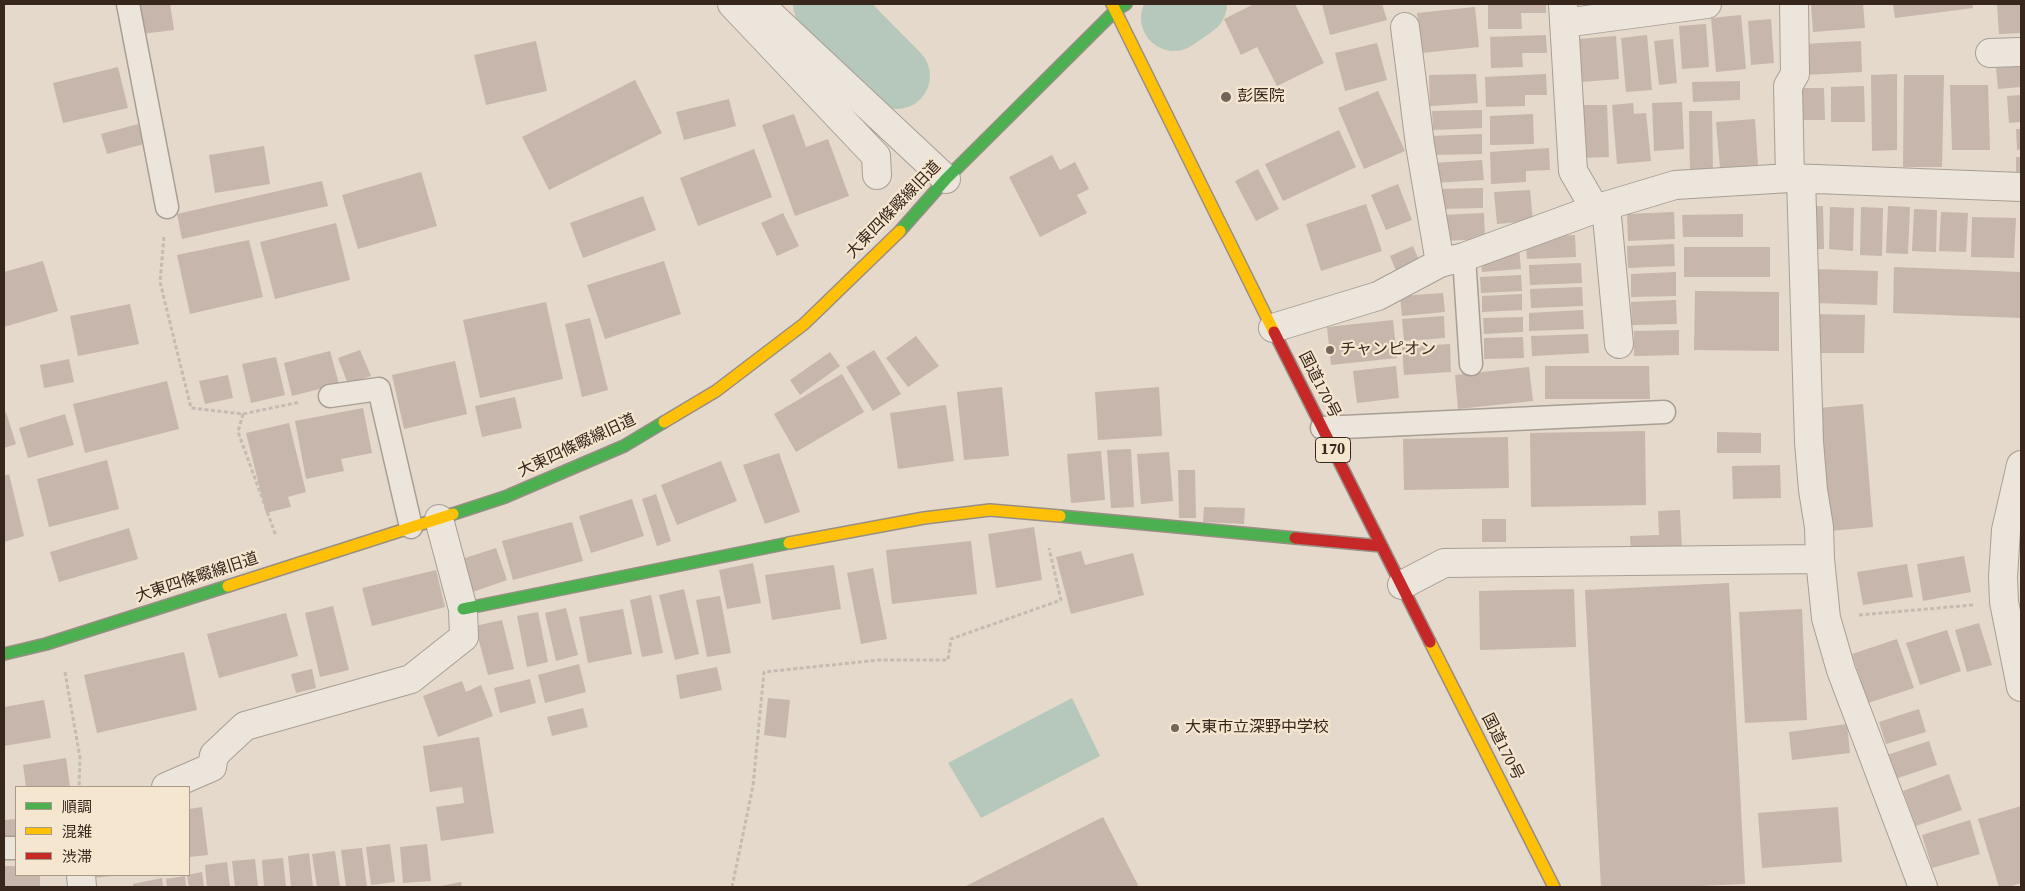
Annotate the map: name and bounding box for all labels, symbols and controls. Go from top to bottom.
place label: 彭医院 [1237,87,1285,107]
marker: 彭医院 [1219,90,1233,104]
street label: 大東四條畷線旧道 [843,157,945,263]
place label: チャンピオン [1340,340,1436,360]
marker: チャンピオン [1324,344,1336,356]
street label: 国道170号 [1294,349,1344,421]
street label: 大東四條畷線旧道 [515,410,639,482]
road number: 170 [1316,438,1350,462]
street label: 大東四條畷線旧道 [133,549,261,607]
street label: 国道170号 [1477,711,1527,783]
place label: 大東市立深野中学校 [1185,718,1329,738]
marker: 大東市立深野中学校 [1169,722,1181,734]
legend [15,786,190,876]
text: 順調 [62,796,92,817]
text: 混雑 [62,821,92,842]
text: 渋滞 [62,846,92,867]

